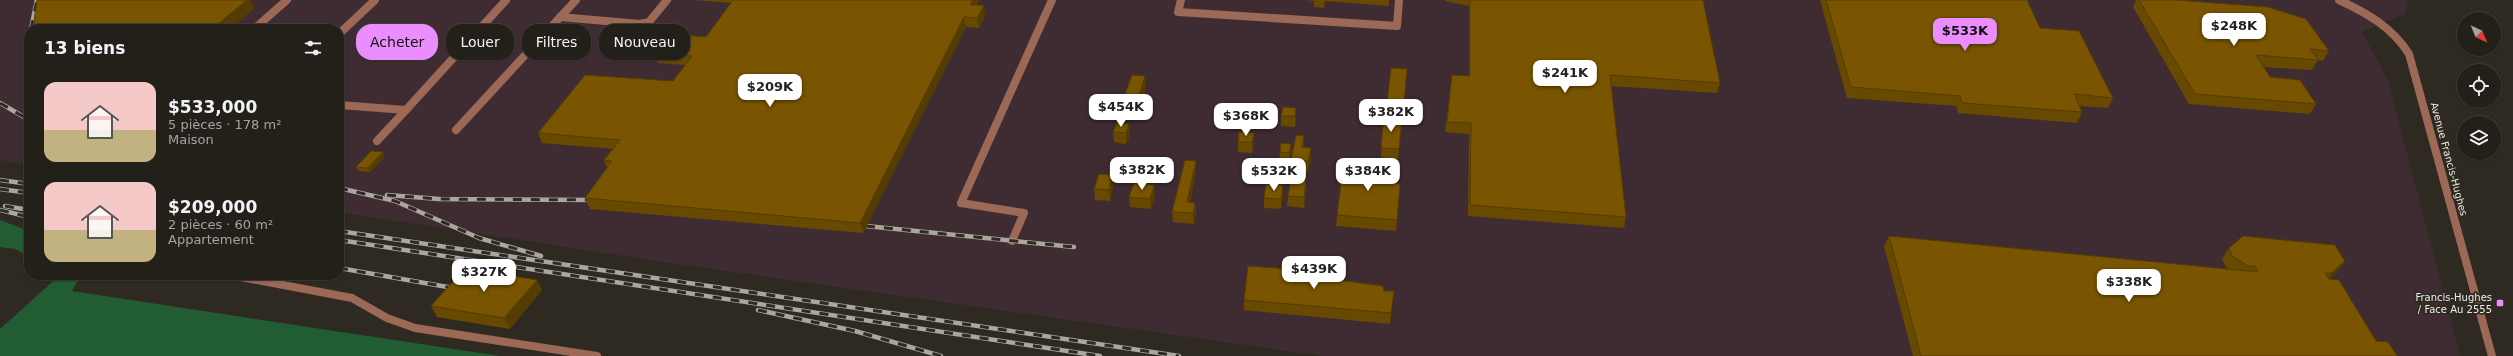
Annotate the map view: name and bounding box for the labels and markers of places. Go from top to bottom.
pin: $248K [2206,13,2262,47]
pin: $533K [1937,18,1993,52]
pin: $241K [1537,60,1593,94]
pin: $209K [742,74,798,108]
pin: $454K [1093,94,1149,128]
pin: $382K [1363,99,1419,133]
pin: $368K [1218,103,1274,137]
pin: $382K [1114,157,1170,191]
pin: $532K [1246,158,1302,192]
pin: $384K [1340,158,1396,192]
pin: $439K [1286,256,1342,290]
pin: $327K [456,259,512,293]
pin: $338K [2101,269,2157,303]
place label: Francis-Hughes / Face Au 2555 [2415,292,2492,315]
marker: Francis-Hughes / Face Au 2555 [2495,298,2505,308]

